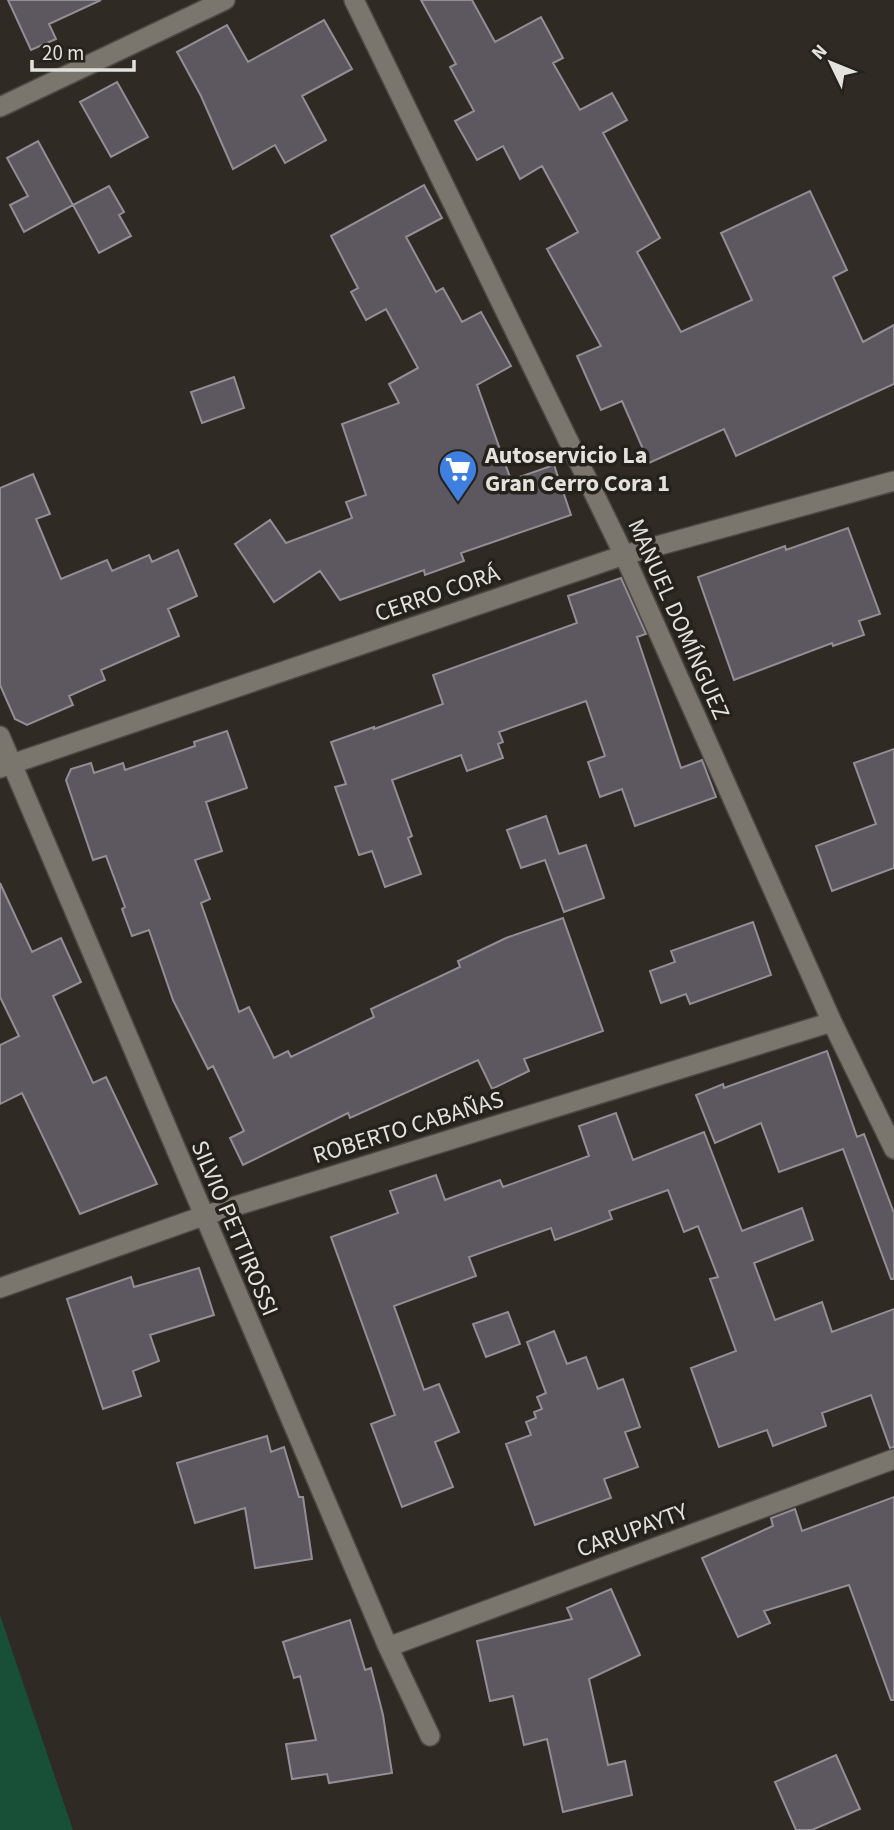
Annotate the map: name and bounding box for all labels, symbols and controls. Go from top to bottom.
scale bar [32,28,133,72]
north arrow [796,28,866,98]
text: 20 m [42,38,84,68]
text: N [805,39,834,66]
place label: Autoservicio La Gran Cerro Cora 1 [484,438,670,501]
supermarket icon: Autoservicio La Gran Cerro Cora 1 [437,448,479,503]
street label: MANUEL DOMÍNGUEZ [619,513,739,725]
street label: CERRO CORÁ [370,556,504,631]
street label: ROBERTO CABAÑAS [308,1082,508,1173]
street label: SILVIO PETTIROSSI [182,1135,287,1321]
street label: CARUPAYTY [572,1494,693,1567]

